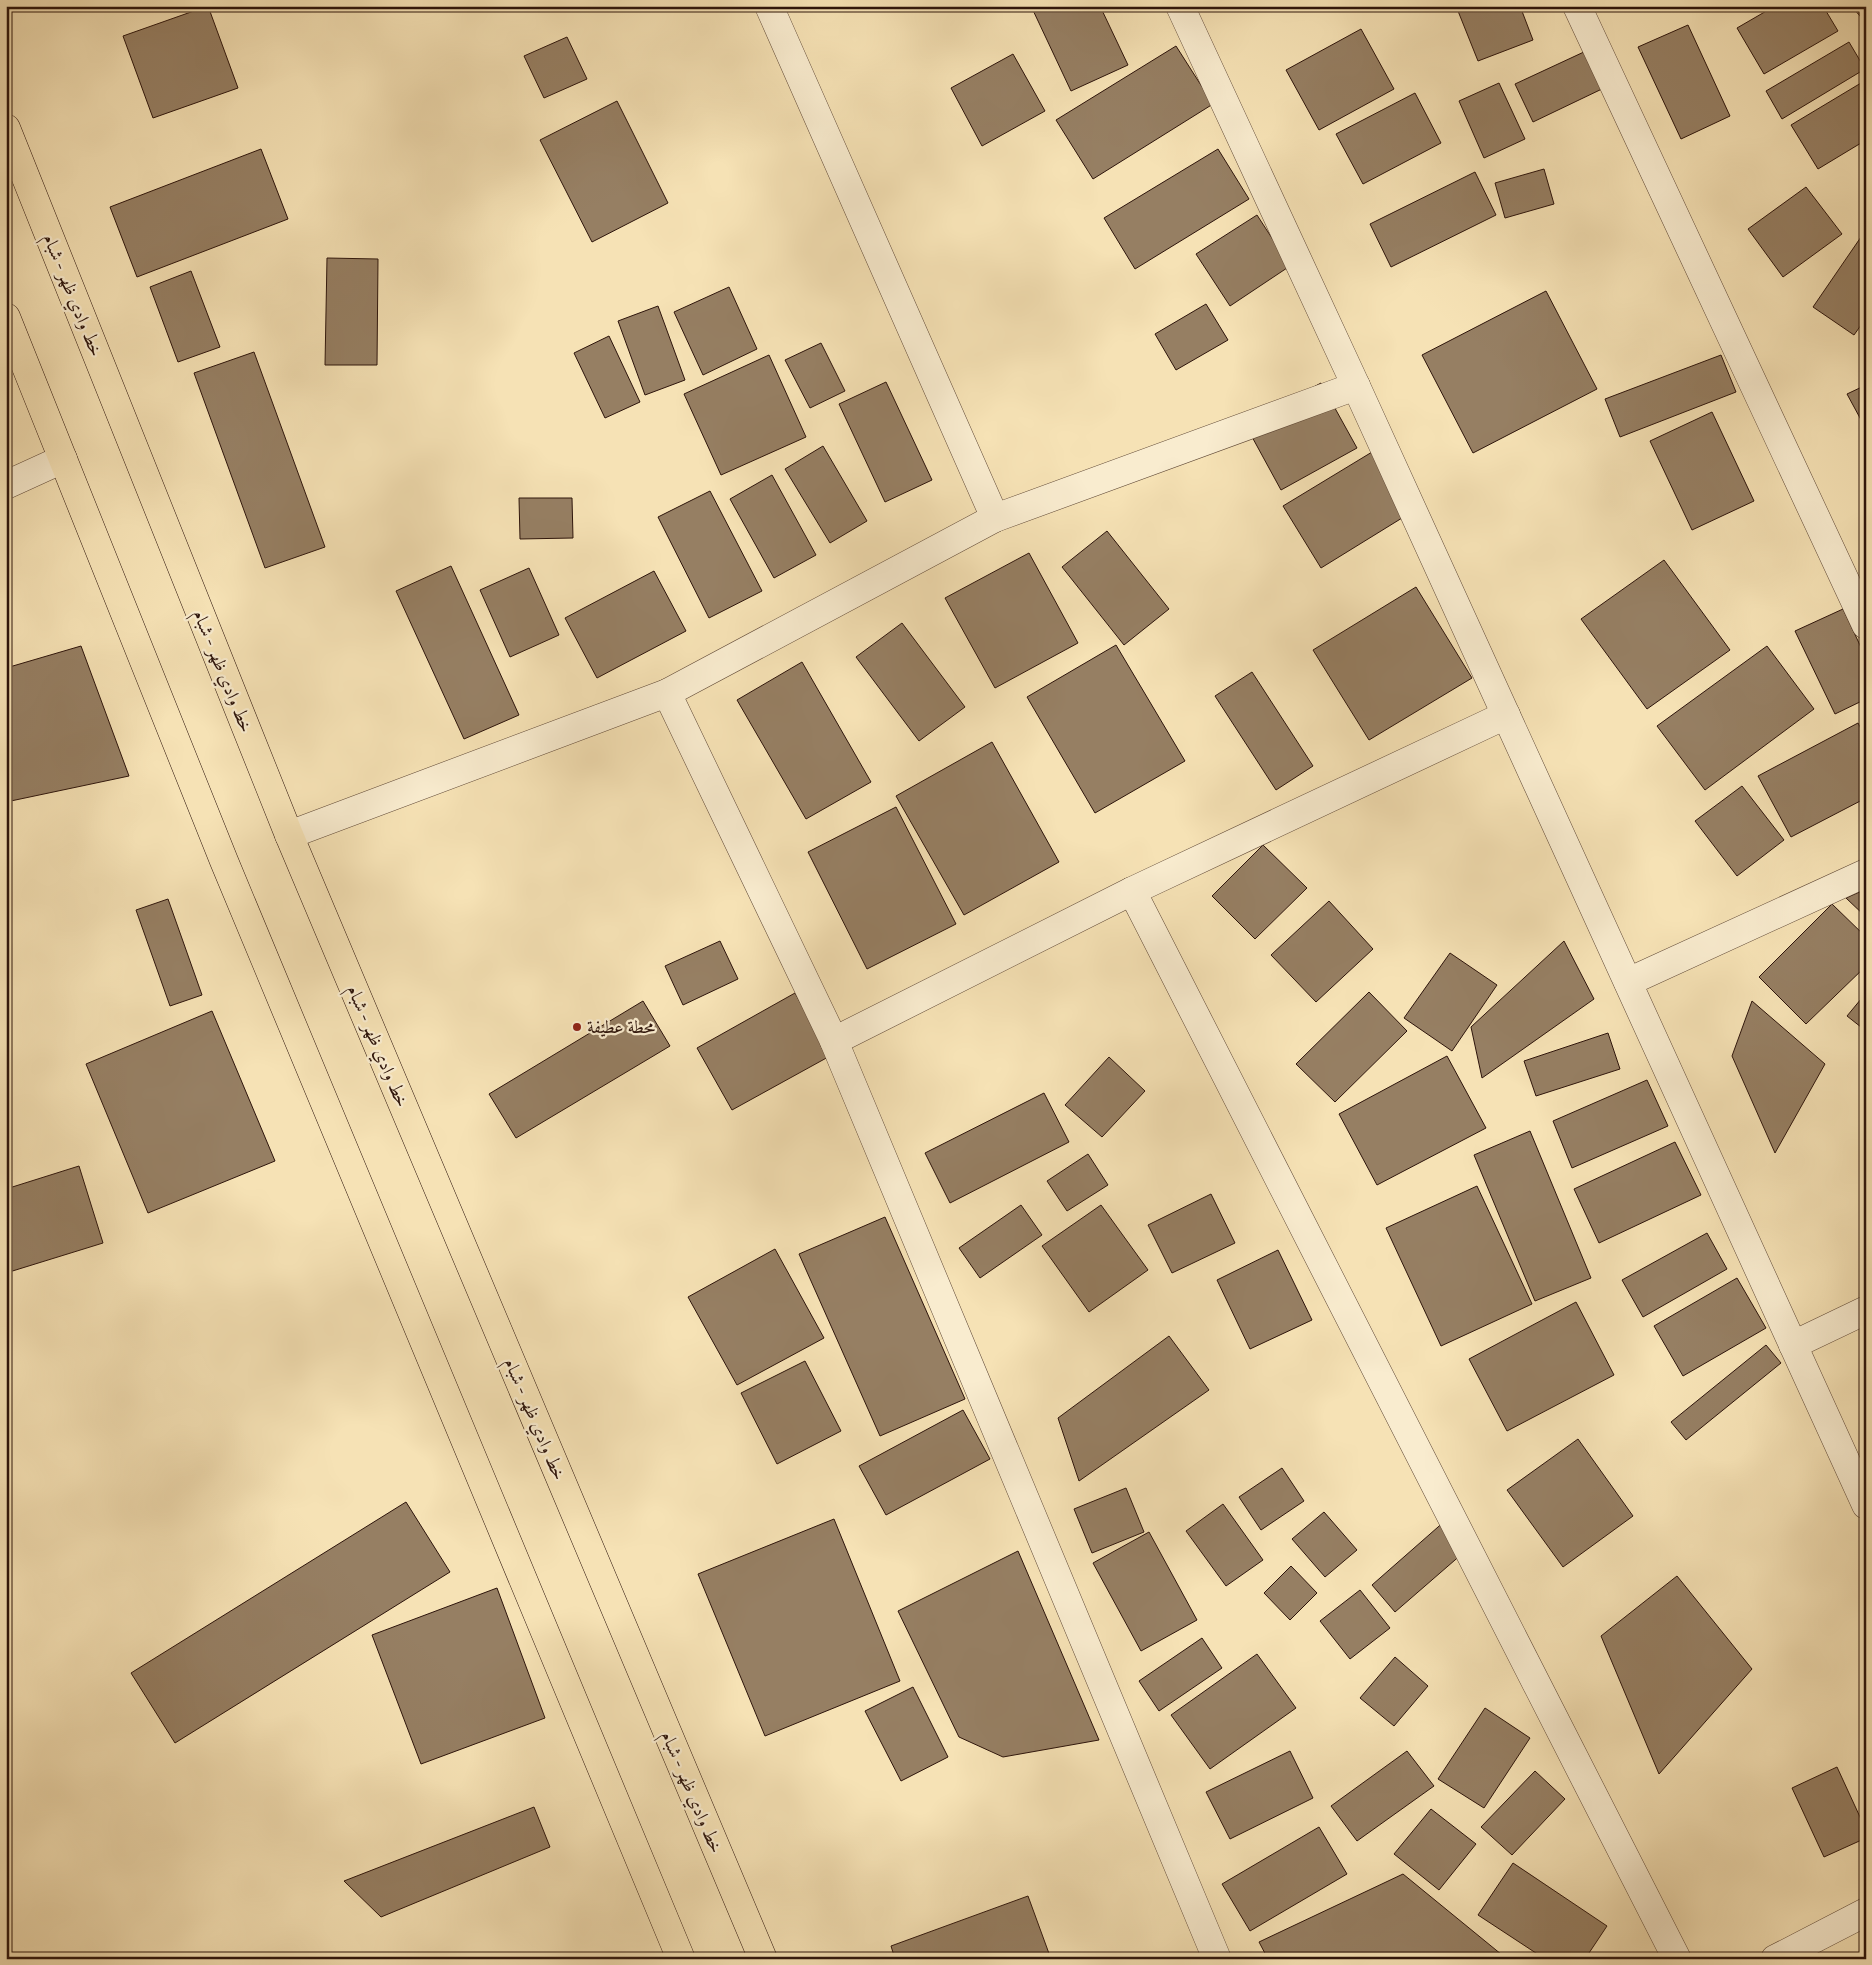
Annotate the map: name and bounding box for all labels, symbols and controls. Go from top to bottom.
street label: خط وادي ظهر - شبام [34,229,110,362]
street label: خط وادي ظهر - شبام [184,605,260,738]
street label: خط وادي ظهر - شبام [338,980,416,1112]
place label: محطة عطيفة [587,1013,655,1040]
marker: محطة عطيفة [571,1021,583,1033]
street label: خط وادي ظهر - شبام [495,1353,573,1485]
street label: خط وادي ظهر - شبام [652,1726,730,1858]

